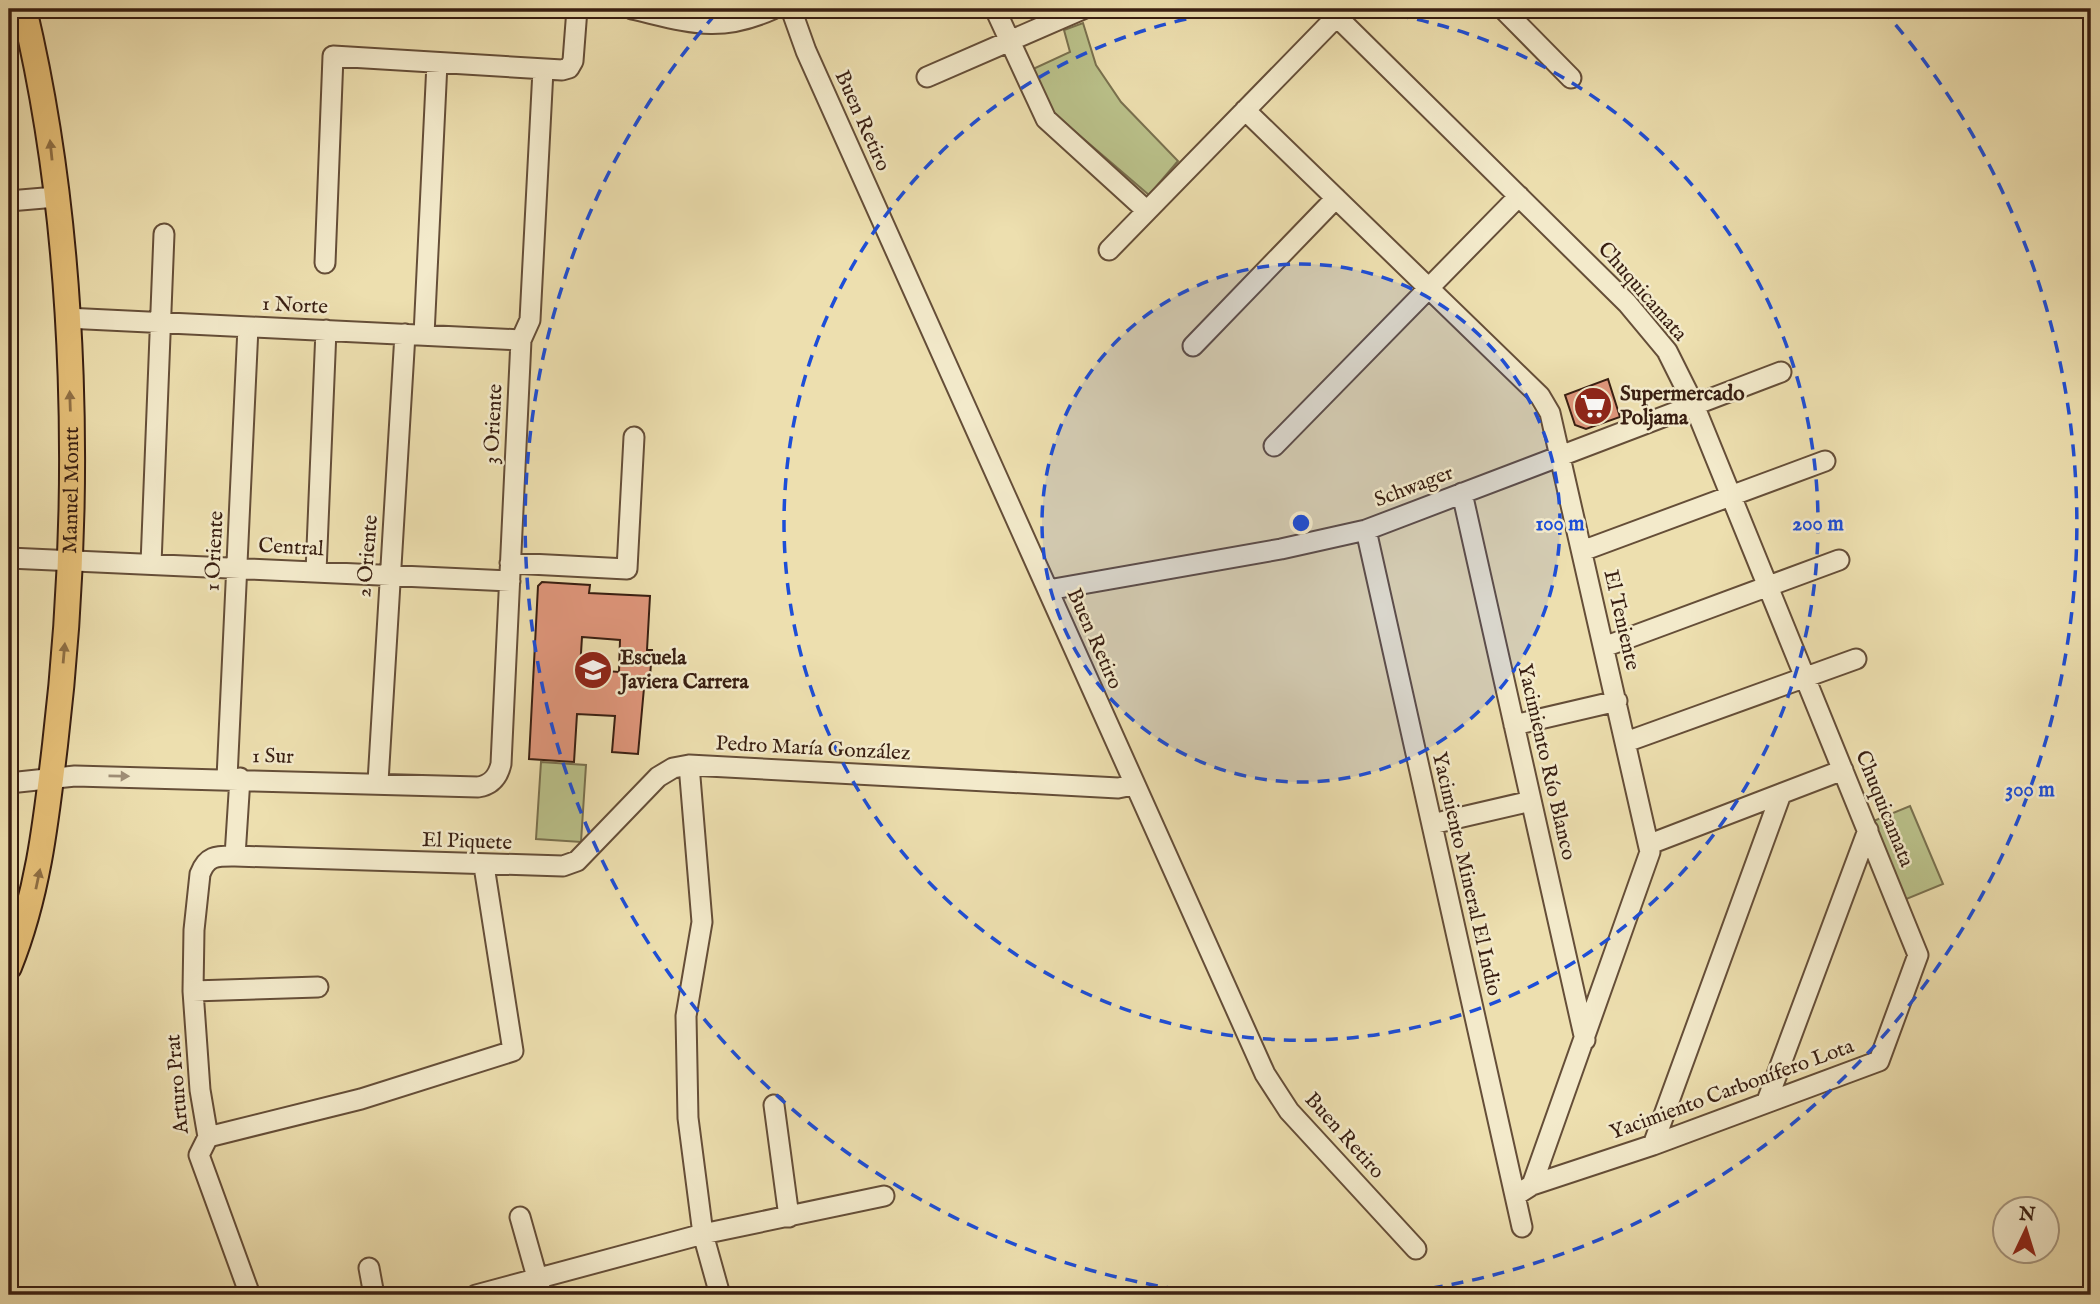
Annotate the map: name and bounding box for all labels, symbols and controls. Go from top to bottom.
street label: Buen Retiro [828,66,896,176]
one-way arrow [45,139,56,161]
street label: Chuquicamata [1591,237,1693,348]
street label: 1 Norte [261,291,329,321]
place label: Supermercado Poljama [1620,381,1745,432]
street label: 3 Oriente [478,383,510,465]
supermarket icon: Supermercado Poljama [1572,385,1614,427]
one-way arrow [64,390,76,412]
street label: Manuel Montt [57,426,86,554]
street label: Schwager [1371,460,1457,514]
street label: 1 Oriente [199,510,231,592]
centre of rings [1289,511,1313,535]
text: 100 m [1535,511,1585,538]
text: 200 m [1792,511,1844,538]
street label: 2 Oriente [351,513,385,598]
street label: Central [258,533,325,563]
street label: El Teniente [1596,567,1646,673]
street label: Buen Retiro [1060,584,1128,694]
one-way arrow [59,642,70,664]
place label: Escuela Javiera Carrera [617,645,750,696]
school or university icon: Escuela Javiera Carrera [572,649,614,691]
street label: Yacimiento Río Blanco [1510,661,1582,863]
street label: Pedro María González [715,730,911,768]
street label: 1 Sur [252,743,294,771]
street label: Chuquicamata [1848,747,1920,872]
street label: Yacimiento Mineral El Indio [1425,749,1507,999]
one-way arrow [108,770,130,782]
text: 300 m [2005,777,2055,804]
street label: El Piquete [421,827,513,857]
one-way arrow [32,868,43,890]
street label: Arturo Prat [160,1033,196,1136]
street label: Yacimiento Carbonífero Lota [1606,1033,1859,1147]
street label: Buen Retiro [1298,1087,1390,1185]
north arrow [1992,1196,2062,1266]
text: N [2017,1202,2037,1228]

